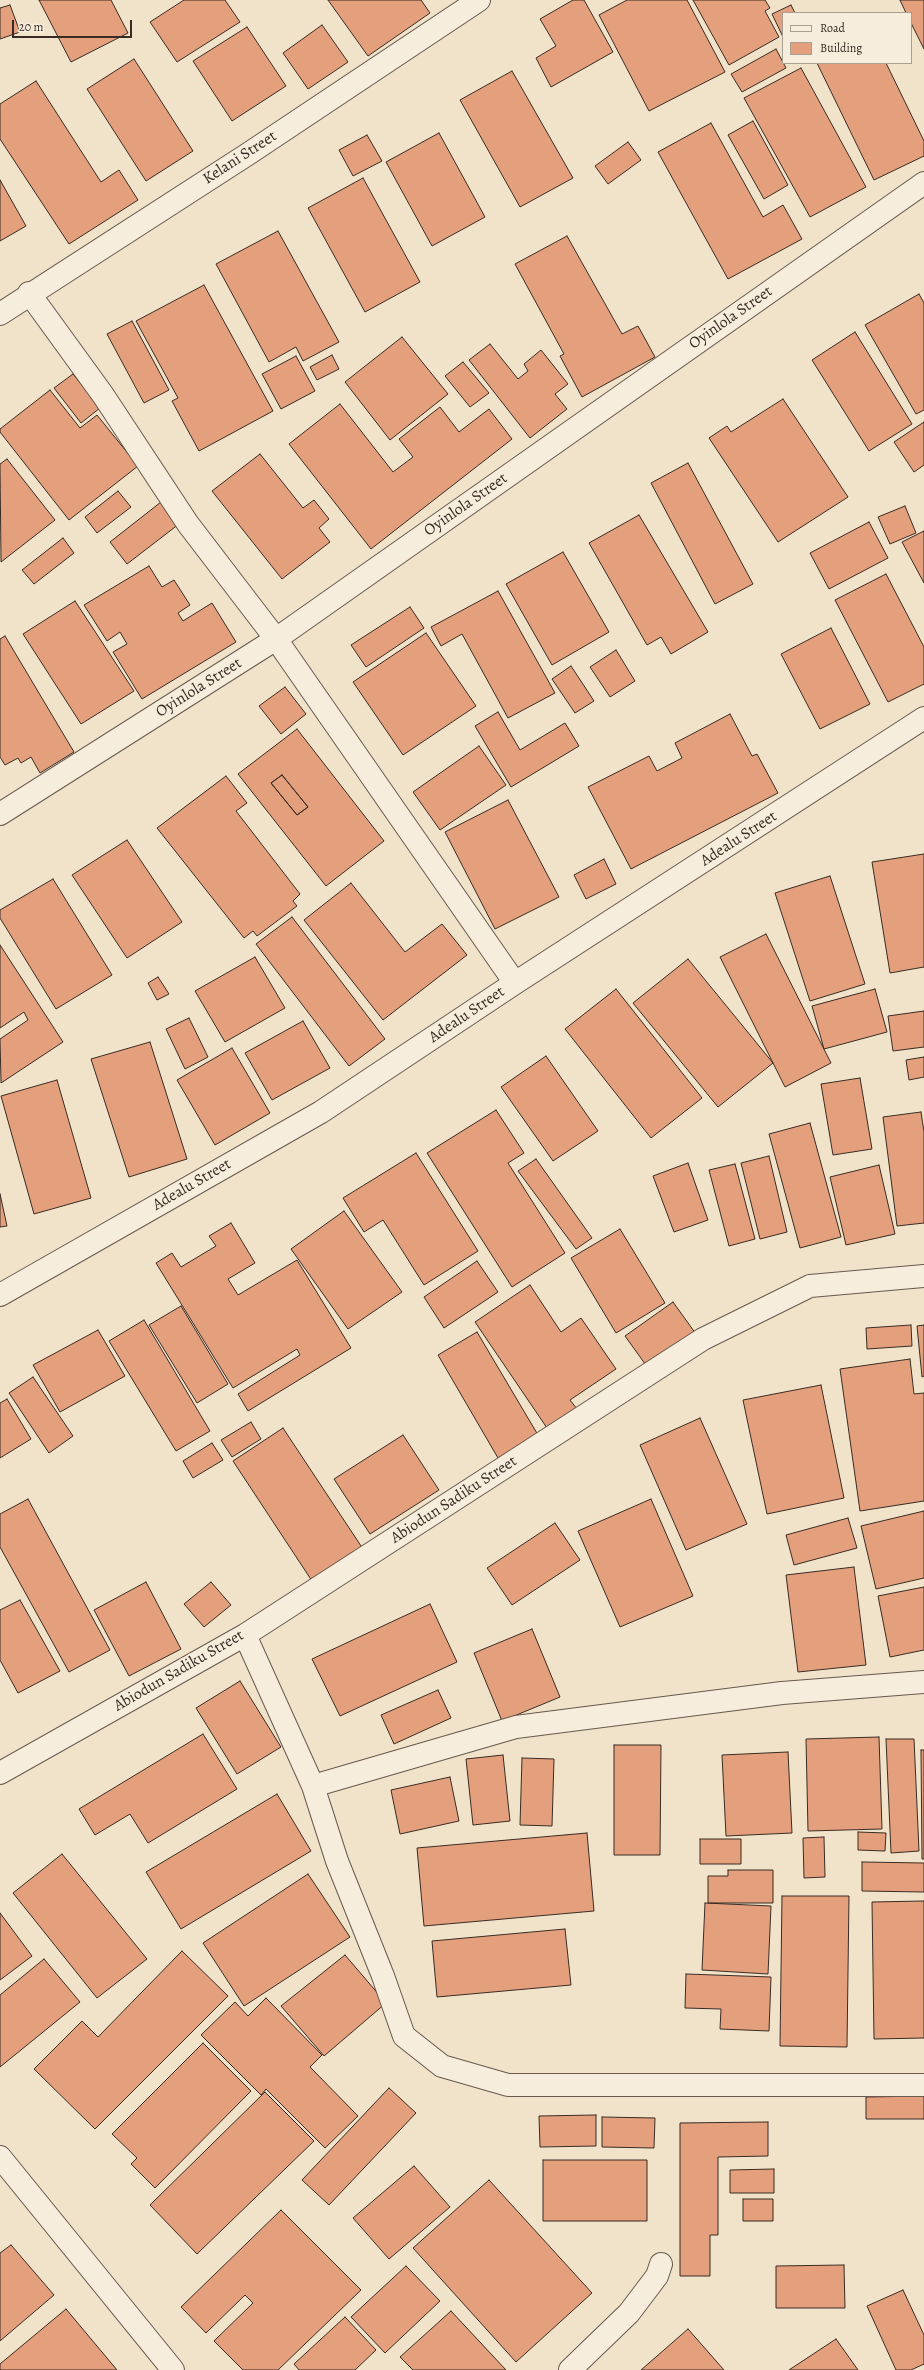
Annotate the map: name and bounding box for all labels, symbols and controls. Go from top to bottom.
scale bar [14,12,134,38]
legend [782,12,912,64]
text: 20 m [19,19,43,35]
text: Road [820,20,845,36]
text: Building [820,40,862,56]
street label: Kelani Street [200,127,280,189]
street label: Oyinlola Street [686,282,776,354]
street label: Oyinlola Street [421,469,511,541]
street label: Oyinlola Street [153,654,245,722]
street label: Adealu Street [697,807,781,871]
street label: Adealu Street [425,983,509,1047]
street label: Adealu Street [149,1155,235,1215]
street label: Abiodun Sadiku Street [387,1452,521,1548]
street label: Abiodun Sadiku Street [111,1626,247,1716]

